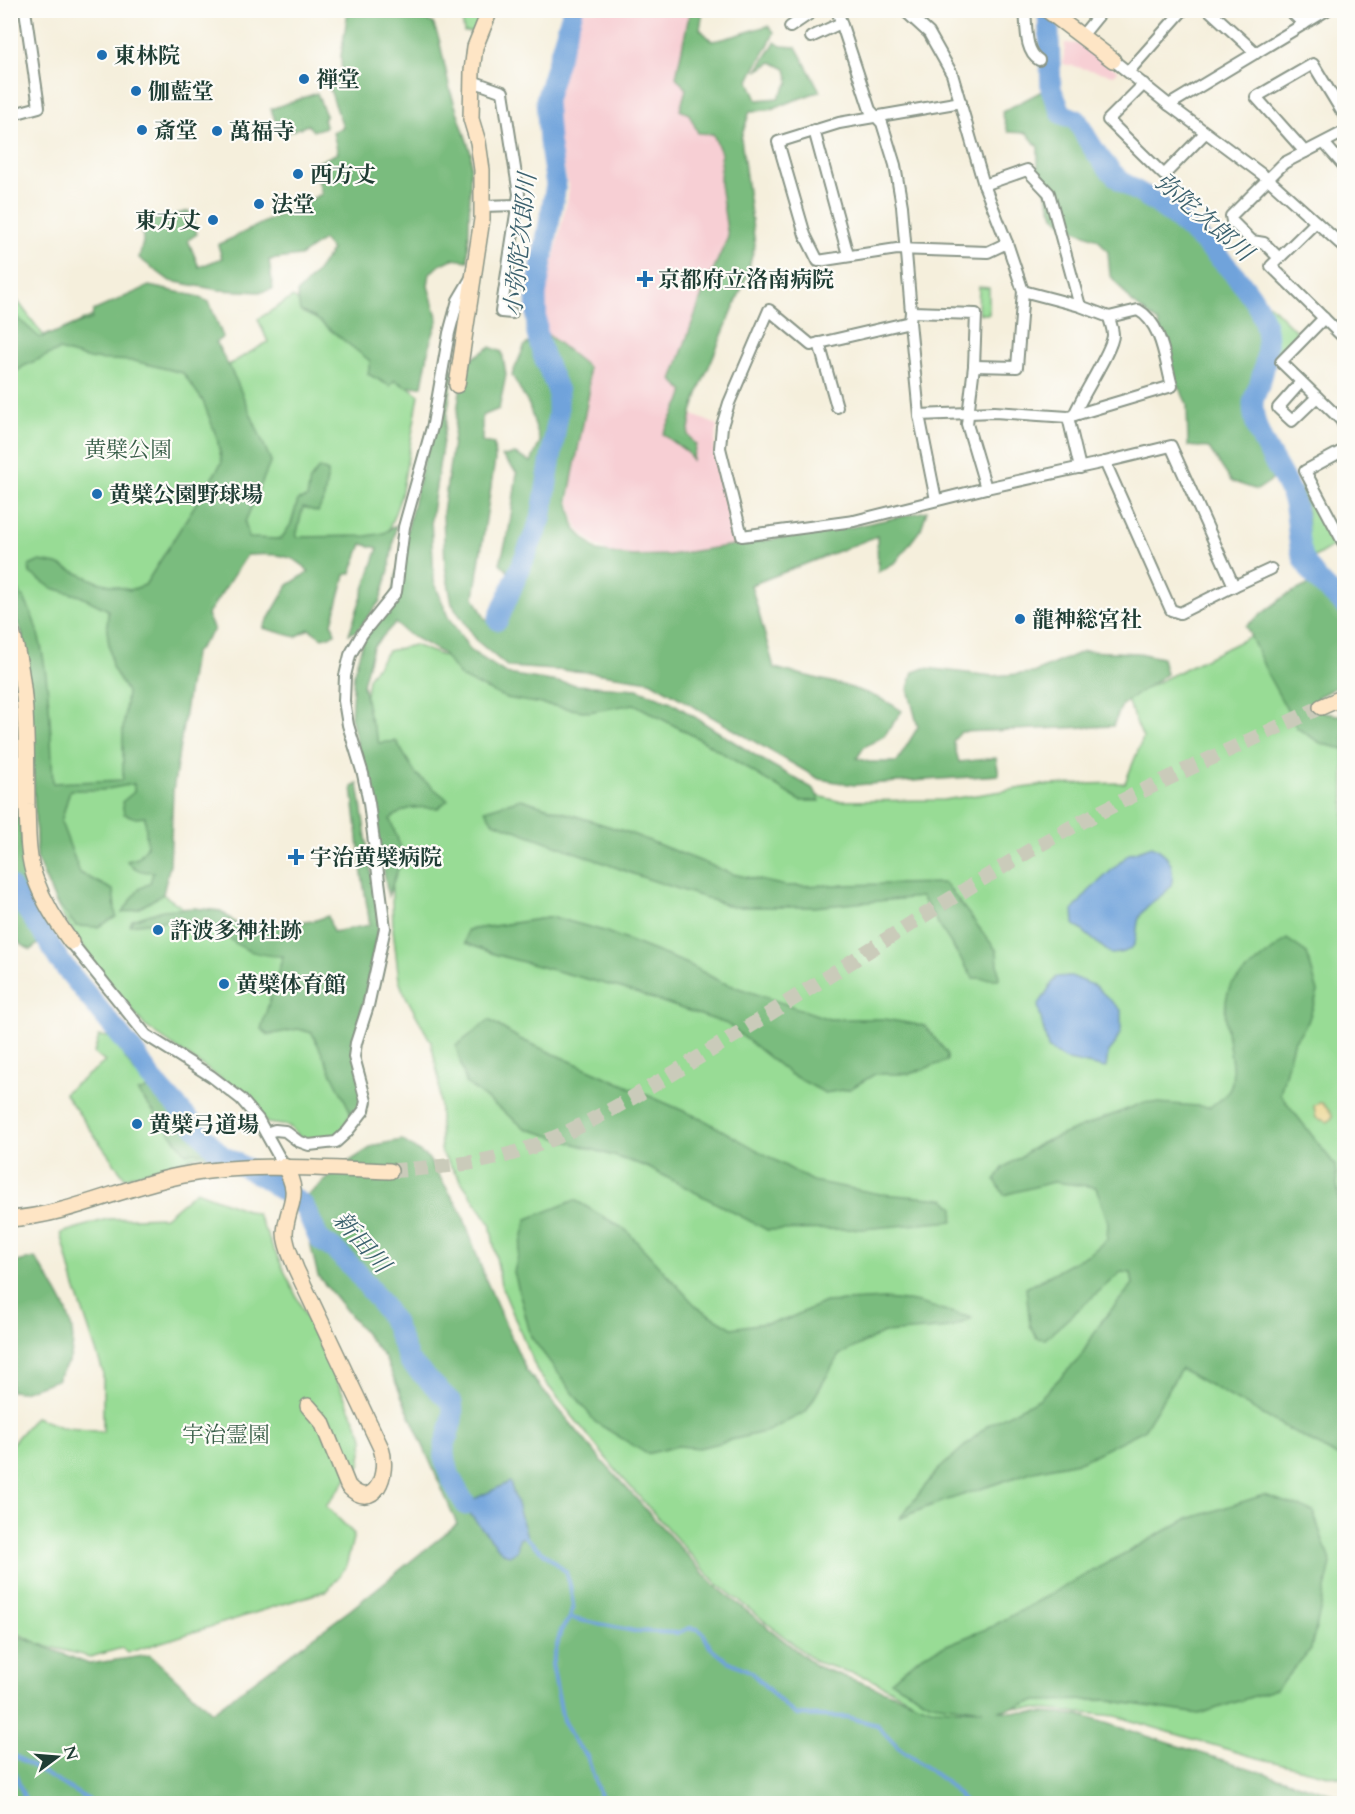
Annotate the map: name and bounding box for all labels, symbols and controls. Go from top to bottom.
place label: 東林院 [114,41,180,71]
marker: 東林院 [95,48,109,62]
place label: 禅堂 [316,65,360,95]
marker: 禅堂 [297,72,311,86]
place label: 伽藍堂 [148,77,214,107]
marker: 伽藍堂 [129,84,143,98]
place label: 斎堂 [154,116,198,146]
place label: 萬福寺 [229,117,295,147]
marker: 斎堂 [135,123,149,137]
marker: 萬福寺 [210,124,224,138]
place label: 西方丈 [310,160,376,190]
water label: 弥陀次郎川 [1148,166,1262,271]
marker: 西方丈 [291,167,305,181]
water label: 小弥陀次郎川 [497,169,545,318]
place label: 法堂 [271,190,315,220]
marker: 法堂 [252,197,266,211]
place label: 東方丈 [135,206,201,236]
marker: 東方丈 [206,213,220,227]
place label: 京都府立洛南病院 [658,265,834,295]
marker: 京都府立洛南病院 [636,270,654,288]
park label: 黄檗公園 [84,435,172,465]
place label: 黄檗公園野球場 [109,480,263,510]
marker: 黄檗公園野球場 [90,487,104,501]
place label: 龍神総宮社 [1032,605,1142,635]
marker: 龍神総宮社 [1013,612,1027,626]
place label: 宇治黄檗病院 [310,843,442,873]
marker: 宇治黄檗病院 [287,848,305,866]
place label: 許波多神社跡 [170,916,302,946]
marker: 許波多神社跡 [151,923,165,937]
place label: 黄檗体育館 [236,970,346,1000]
marker: 黄檗体育館 [217,977,231,991]
place label: 黄檗弓道場 [149,1110,259,1140]
marker: 黄檗弓道場 [130,1117,144,1131]
water label: 新田川 [326,1204,400,1283]
park label: 宇治霊園 [182,1420,270,1450]
north arrow [27,1727,87,1787]
text: N [58,1743,83,1763]

